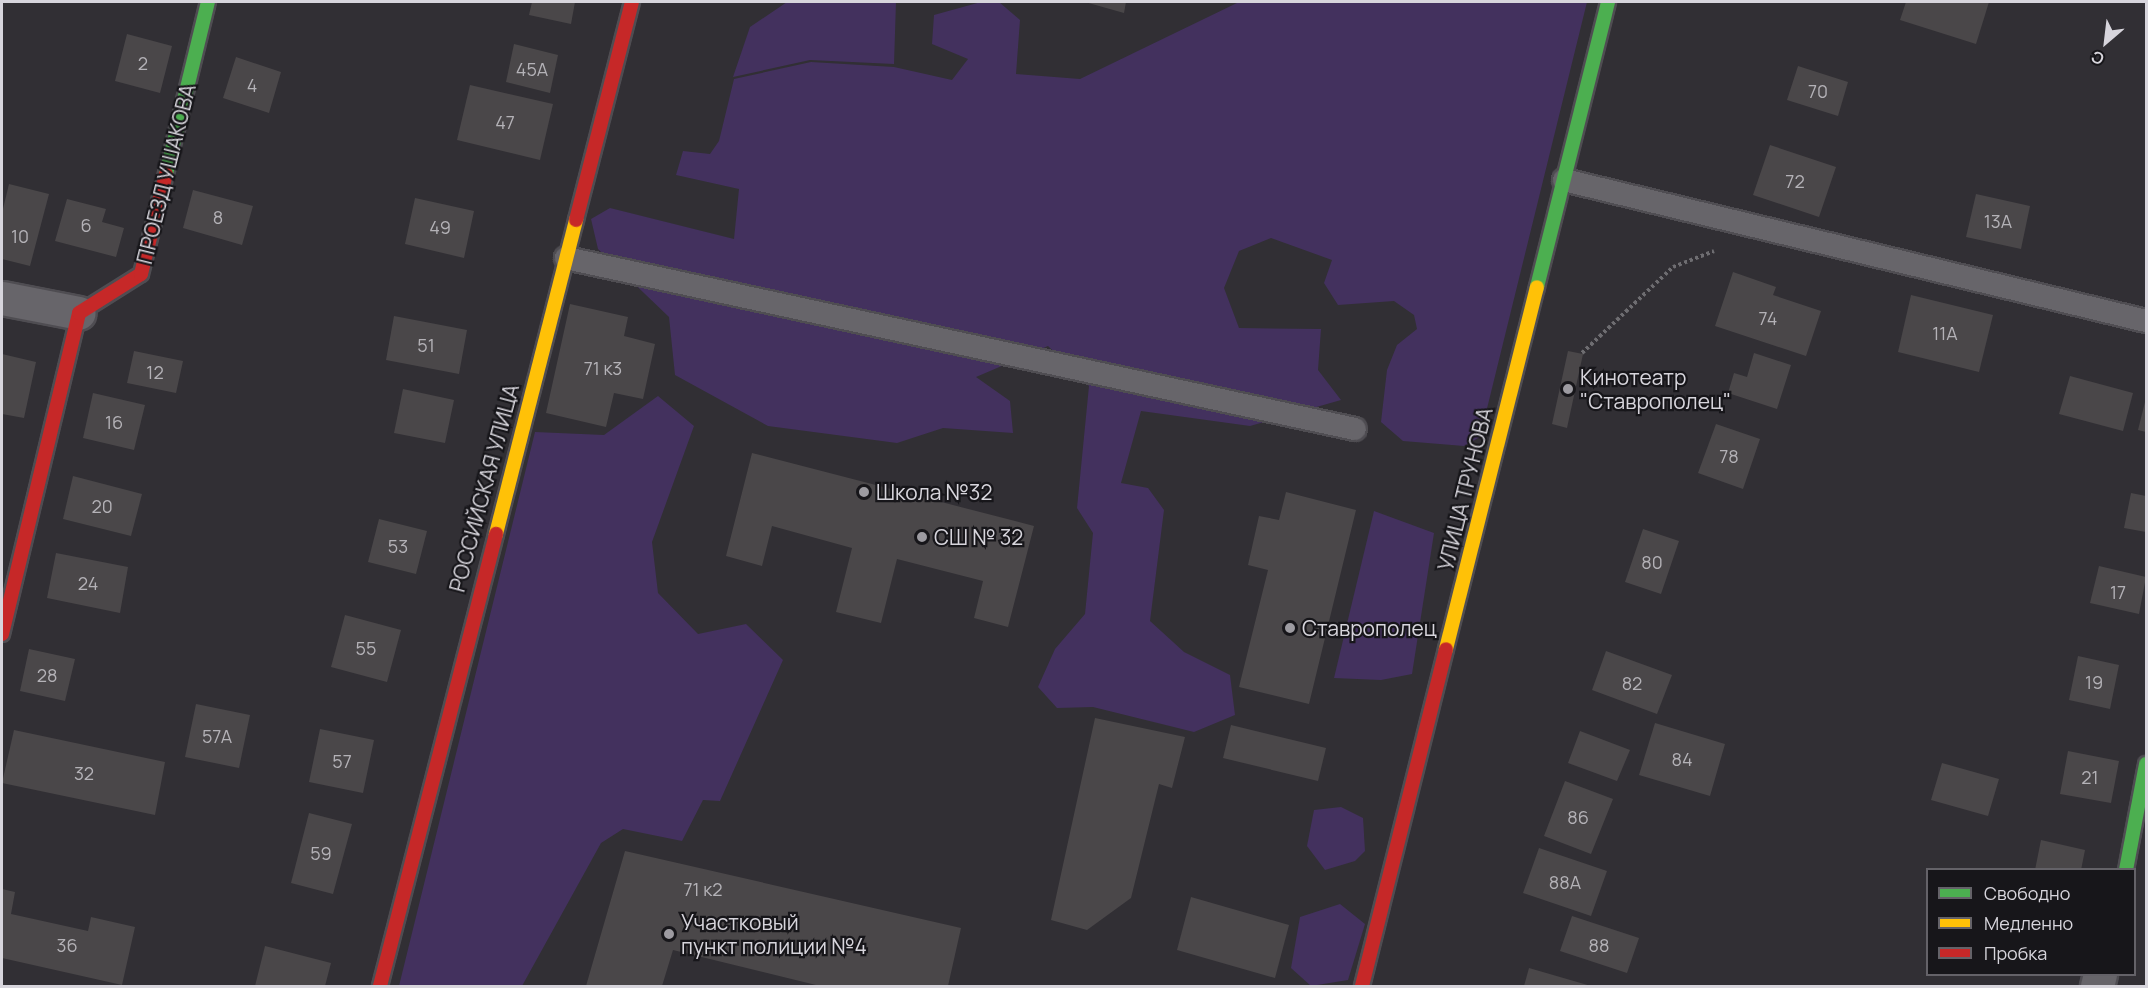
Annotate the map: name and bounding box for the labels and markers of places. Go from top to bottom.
place label: Кинотеатр "Ставрополец" [1580,364,1731,414]
marker: Кинотеатр "Ставрополец" [1561,382,1575,396]
place label: Школа №32 [876,479,992,505]
marker: Школа №32 [857,485,871,499]
place label: СШ № 32 [934,524,1023,550]
marker: СШ № 32 [915,530,929,544]
place label: Ставрополец [1302,615,1437,641]
marker: Ставрополец [1283,621,1297,635]
place label: Участковый пункт полиции №4 [681,909,867,959]
marker: Участковый пункт полиции №4 [662,927,676,941]

